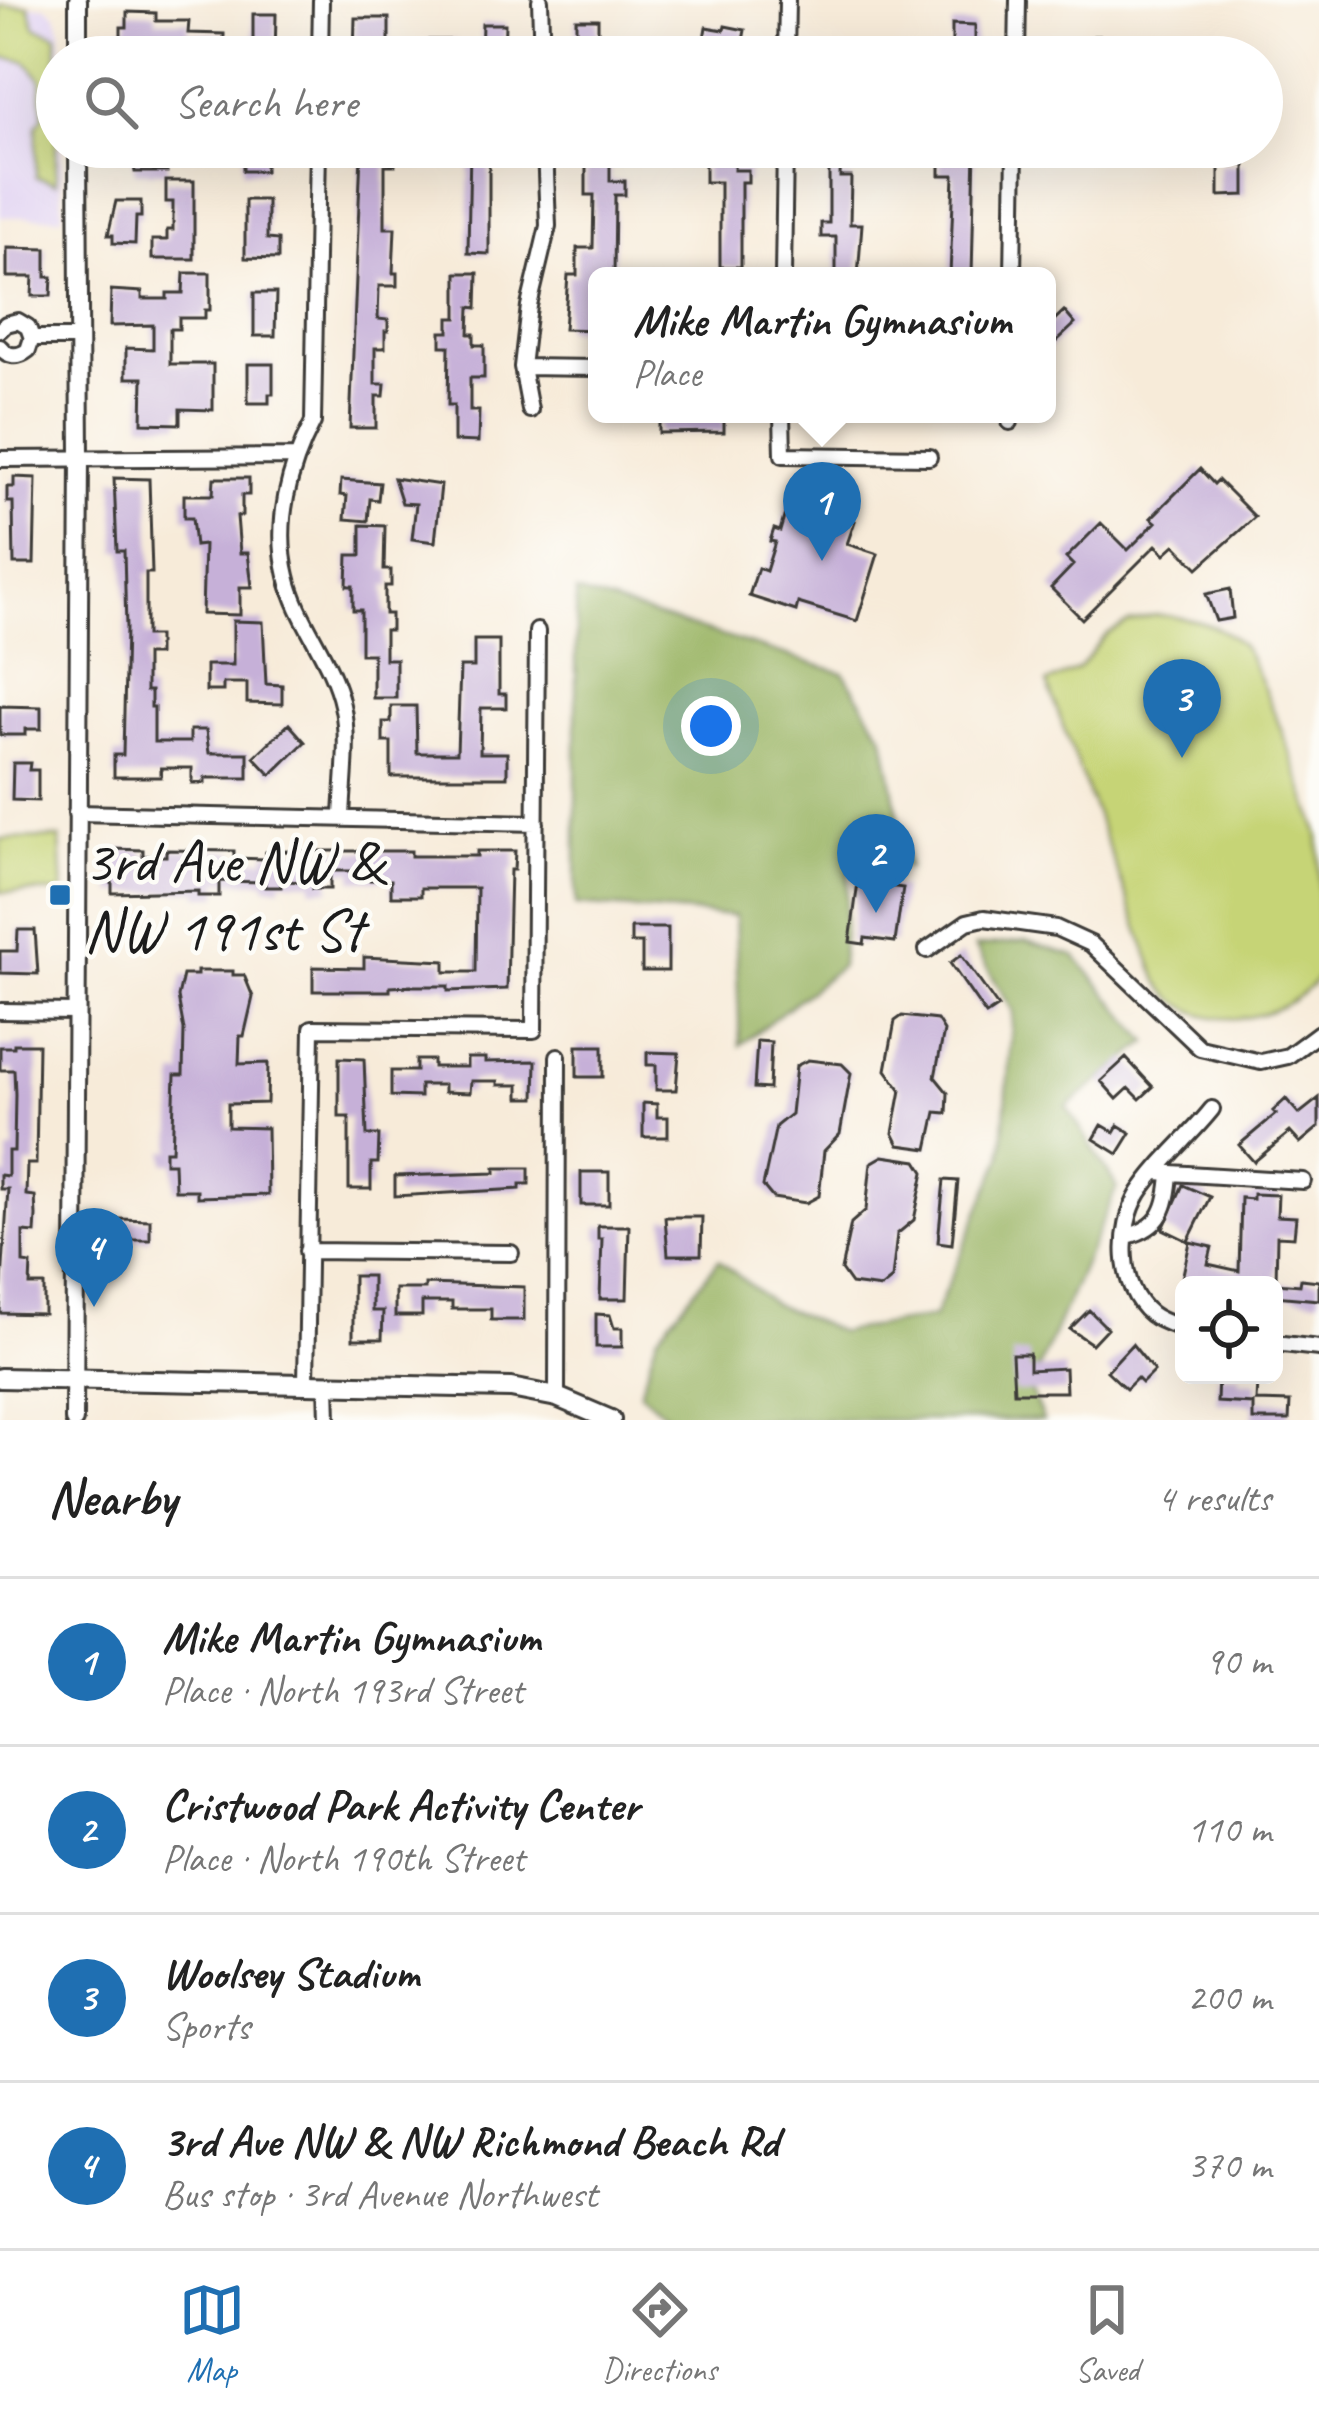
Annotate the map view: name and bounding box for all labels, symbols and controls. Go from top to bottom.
search box [36,36,1283,168]
icon: search [78,69,144,135]
text: Search here [174,74,357,131]
popup [588,267,1056,423]
text: Mike Martin Gymnasium [633,292,1011,349]
text: Place [633,349,701,398]
pin: 1 [783,462,861,561]
pin: 3 [1143,659,1221,758]
your location [681,696,741,756]
pin: 2 [837,814,915,913]
place label: 3rd Ave NW & NW 191st St [84,823,388,968]
marker: 3rd Ave NW & NW 191st St [47,882,73,908]
pin: 4 [55,1208,133,1307]
map controls [1175,1276,1283,1384]
button: locate [1175,1276,1283,1384]
text: Nearby [48,1466,176,1530]
text: 4 results [1157,1474,1271,1523]
text: Mike Martin Gymnasium [162,1609,541,1666]
text: 1 [78,1637,96,1686]
text: 90 m [1205,1637,1271,1686]
text: Place · North 193rd Street [162,1666,524,1715]
text: Cristwood Park Activity Center [162,1777,639,1834]
text: 2 [78,1805,96,1854]
text: 110 m [1187,1805,1271,1854]
text: Place · North 190th Street [162,1834,525,1883]
text: Woolsey Stadium [162,1945,419,2002]
text: 3 [78,1973,96,2022]
text: 200 m [1187,1973,1271,2022]
text: Sports [162,2002,250,2051]
text: 3rd Ave NW & NW Richmond Beach Rd [162,2113,778,2170]
text: 4 [78,2141,96,2190]
text: 370 m [1187,2141,1271,2190]
text: Bus stop · 3rd Avenue Northwest [162,2170,597,2219]
tab: Map [179,2277,245,2391]
tab: Directions [602,2277,717,2391]
tab: Saved [1074,2277,1140,2391]

